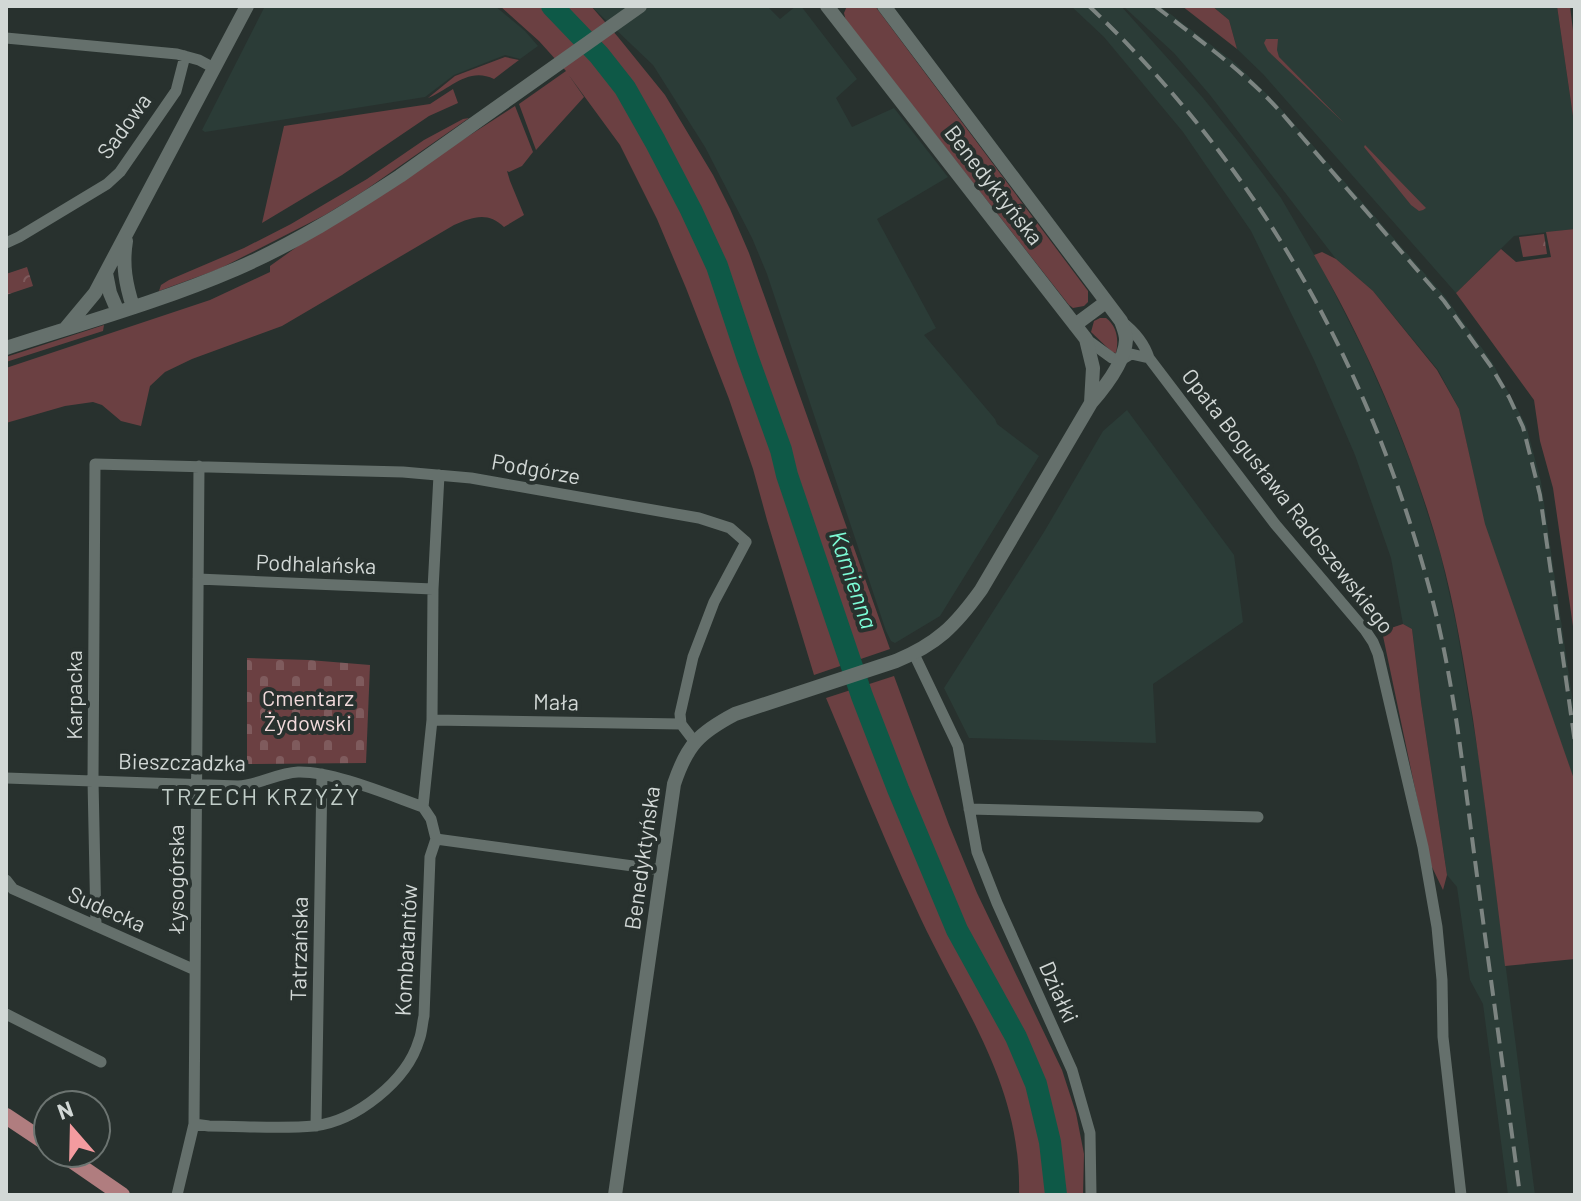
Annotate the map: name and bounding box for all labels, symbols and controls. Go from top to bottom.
street label: Sadowa [91,88,156,163]
street label: Benedyktyńska [940,119,1050,249]
street label: Opata Bogusława Radoszewskiego [1177,363,1400,638]
street label: Podgórze [490,447,583,489]
water label: Kamienna [824,527,885,632]
street label: Podhalańska [255,548,377,578]
street label: Karpacka [60,650,86,740]
park label: Cmentarz Żydowski [262,684,354,735]
street label: Mała [533,688,579,714]
street label: Bieszczadzka [118,747,246,775]
district label: TRZECH KRZYŻY [161,781,361,810]
street label: Benedyktyńska [618,784,664,931]
street label: Łysogórska [162,824,188,935]
street label: Sudecka [65,880,150,937]
street label: Kombatantów [389,883,421,1017]
street label: Tatrzańska [284,896,312,1002]
street label: Działki [1035,957,1085,1026]
north arrow [32,1089,112,1169]
text: N [53,1095,76,1124]

